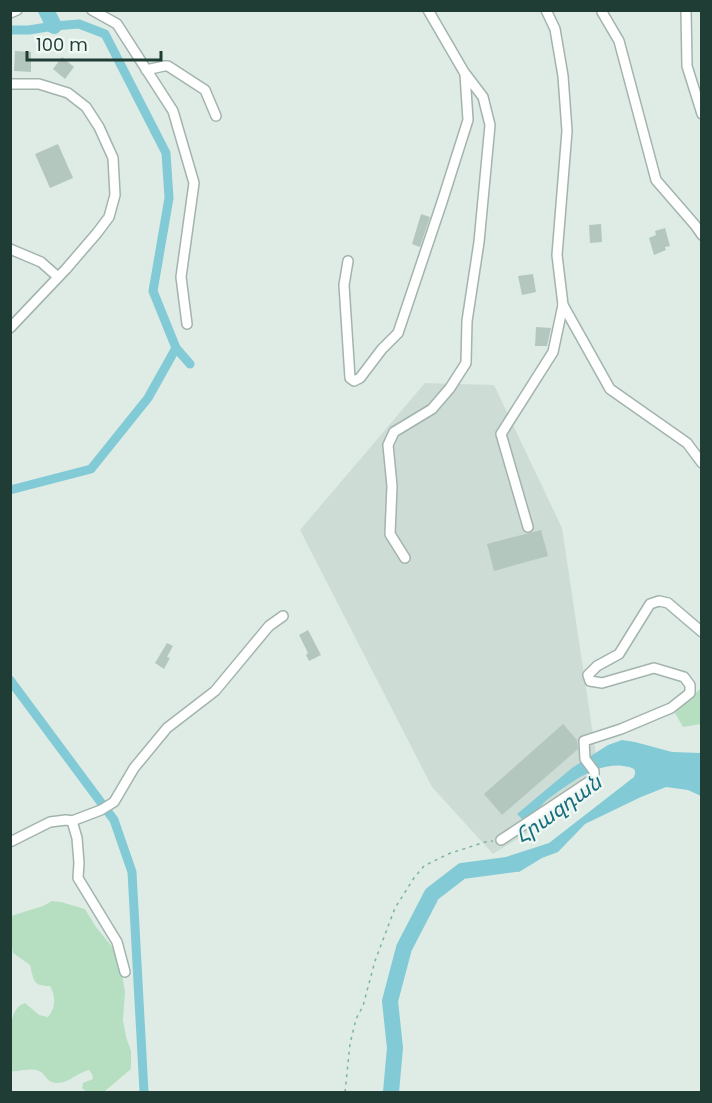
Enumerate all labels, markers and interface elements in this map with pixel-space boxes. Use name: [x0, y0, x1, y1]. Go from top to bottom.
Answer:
scale bar: [27, 24, 160, 62]
text: 100 m: [36, 32, 88, 57]
water label: Հրազդան: [509, 767, 608, 850]

